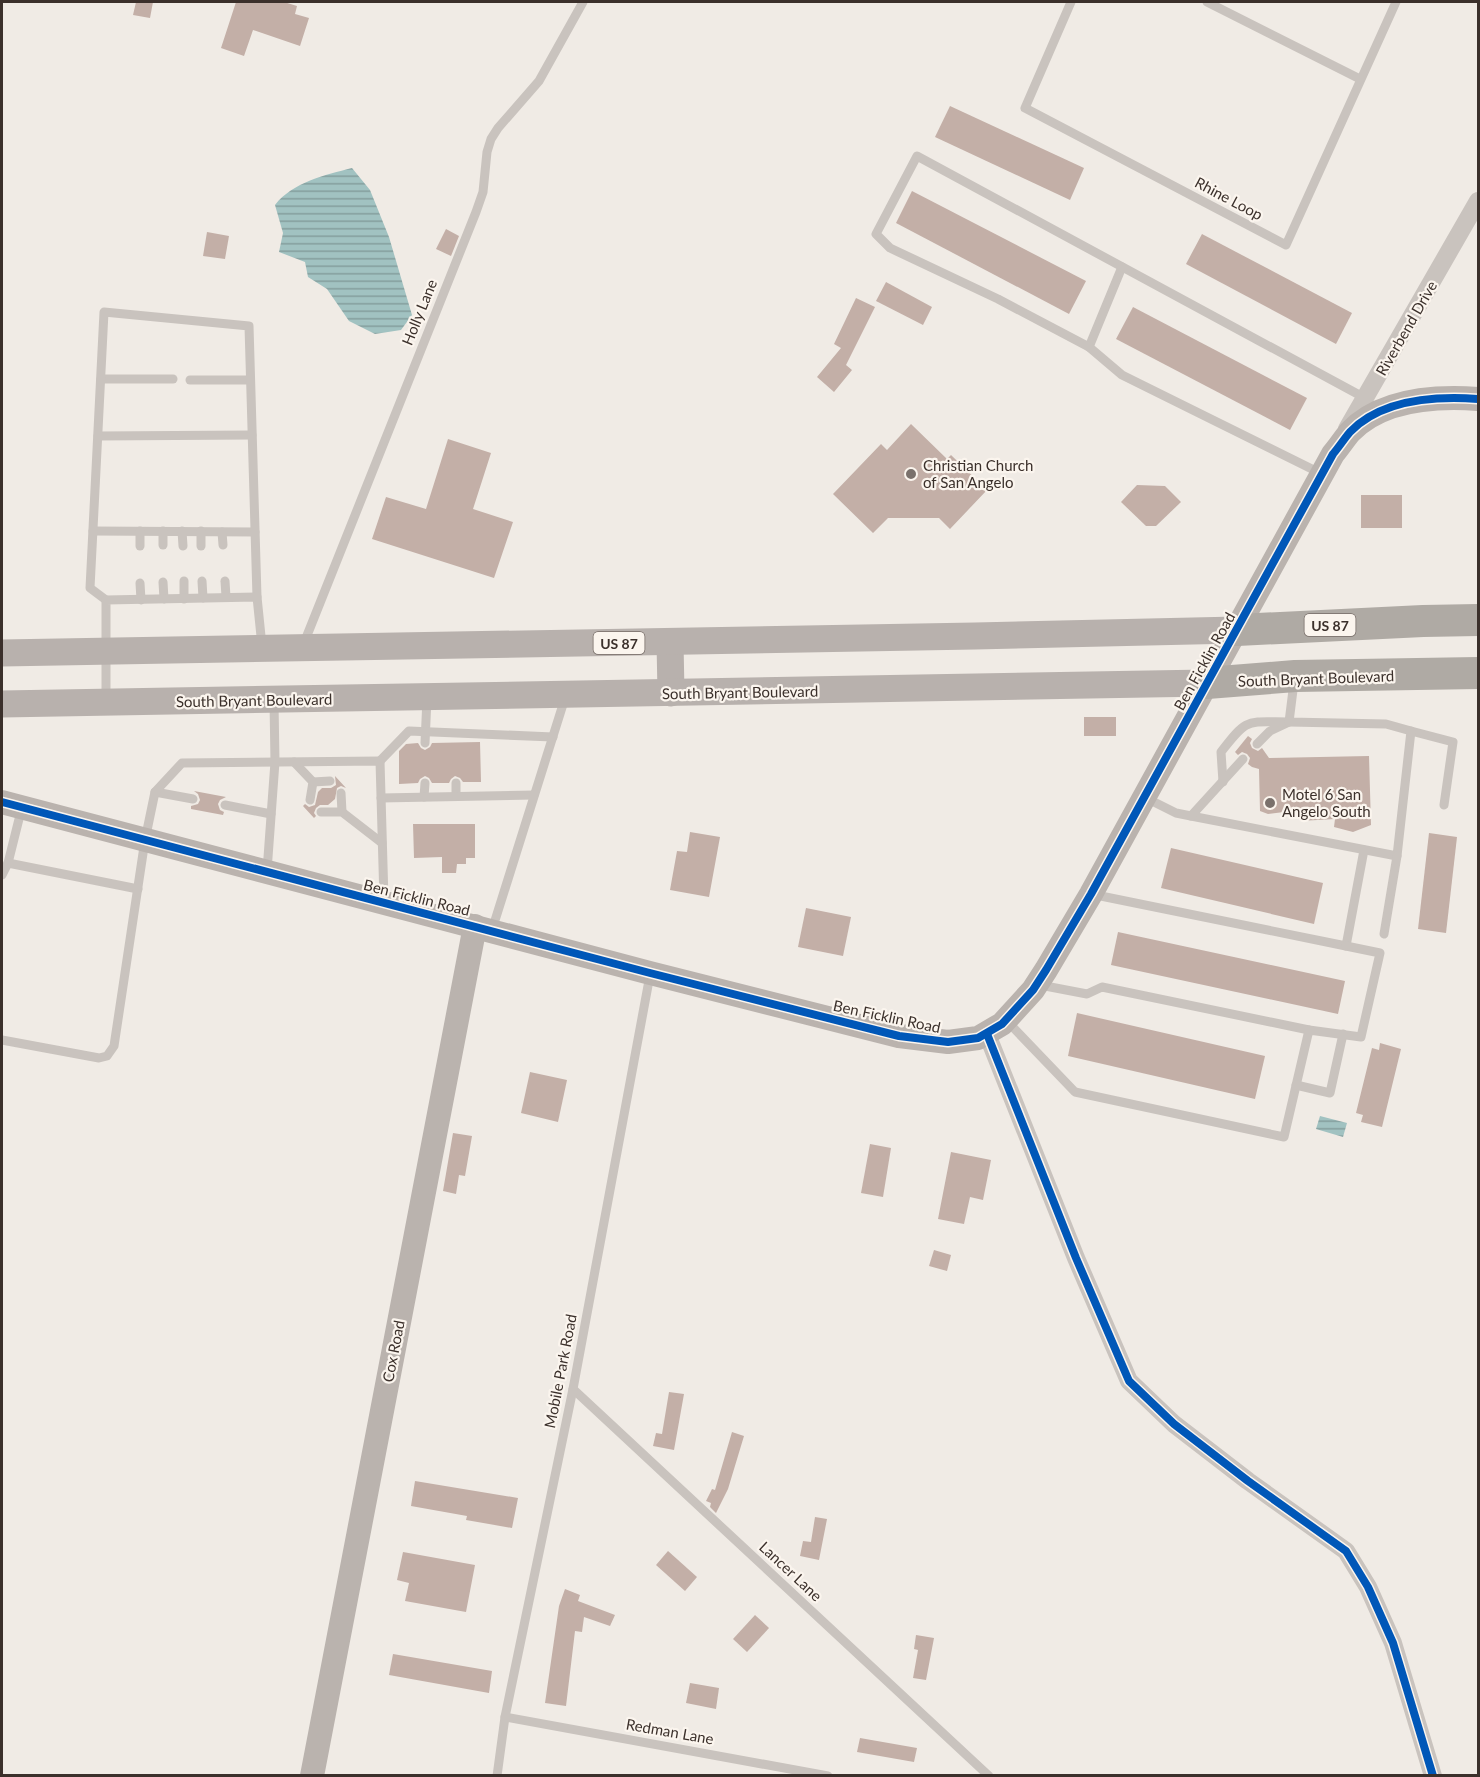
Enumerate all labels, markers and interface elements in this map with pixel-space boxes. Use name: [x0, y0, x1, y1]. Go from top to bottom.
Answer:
street label: Rhine Loop: [1192, 173, 1266, 223]
street label: Holly Lane: [398, 276, 440, 348]
street label: Riverbend Drive: [1372, 277, 1440, 379]
place label: Christian Church of San Angelo: [923, 456, 1033, 491]
marker: Christian Church of San Angelo: [904, 467, 918, 481]
street label: Ben Ficklin Road: [1170, 609, 1238, 713]
road number: US 87: [1304, 614, 1356, 636]
road number: US 87: [594, 632, 644, 654]
street label: South Bryant Boulevard: [1238, 666, 1394, 690]
street label: South Bryant Boulevard: [662, 682, 818, 702]
street label: South Bryant Boulevard: [176, 690, 332, 710]
place label: Motel 6 San Angelo South: [1282, 785, 1371, 820]
marker: Motel 6 San Angelo South: [1263, 796, 1277, 810]
street label: Ben Ficklin Road: [362, 875, 472, 919]
street label: Ben Ficklin Road: [832, 996, 942, 1036]
street label: Mobile Park Road: [540, 1312, 580, 1430]
street label: Cox Road: [378, 1319, 408, 1383]
street label: Lancer Lane: [756, 1538, 826, 1605]
street label: Redman Lane: [625, 1714, 715, 1748]

